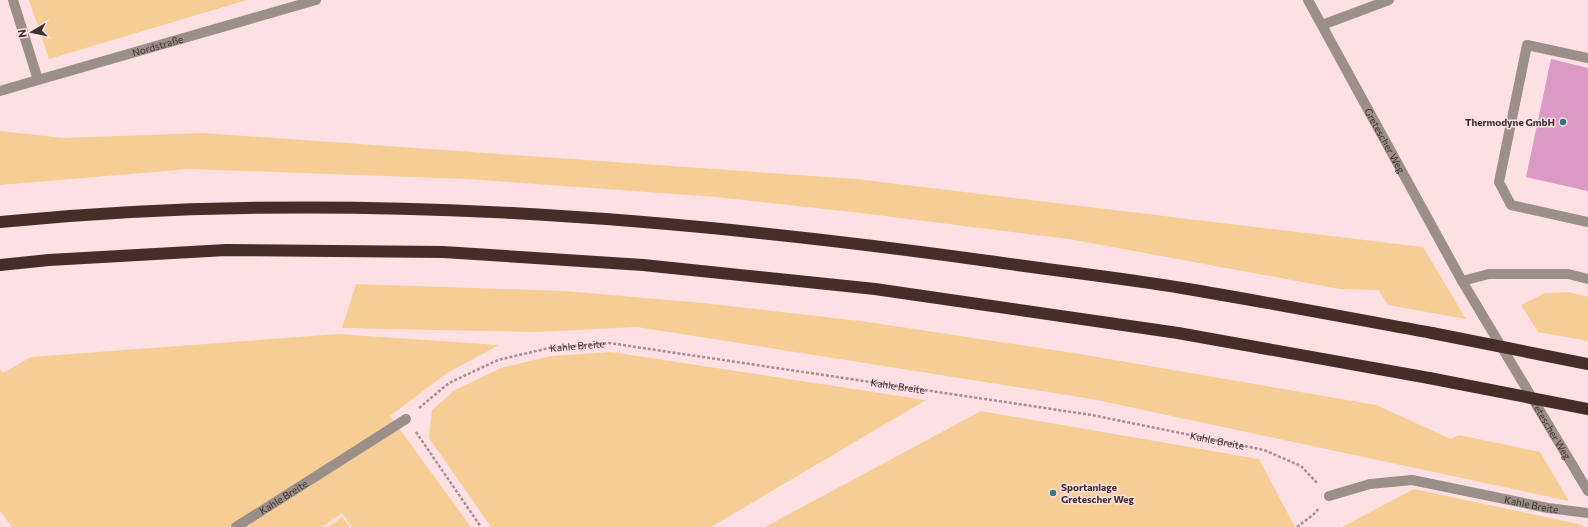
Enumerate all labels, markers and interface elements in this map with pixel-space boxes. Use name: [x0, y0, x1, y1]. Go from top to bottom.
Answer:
north arrow: [12, 12, 52, 52]
text: N: [15, 29, 29, 39]
street label: Nordstraße: [131, 33, 184, 59]
street label: Gretescher Weg: [1362, 106, 1408, 175]
place label: Thermodyne GmbH: [1465, 116, 1555, 128]
marker: Thermodyne GmbH: [1558, 117, 1568, 127]
street label: Kahle Breite: [549, 337, 605, 354]
street label: Kahle Breite: [870, 376, 926, 396]
street label: Gretescher Weg: [1526, 393, 1574, 462]
street label: Kahle Breite: [1189, 429, 1245, 452]
street label: Kahle Breite: [257, 477, 310, 517]
place label: Sportanlage Gretescher Weg: [1061, 481, 1135, 505]
marker: Sportanlage Gretescher Weg: [1048, 488, 1058, 498]
street label: Kahle Breite: [1503, 493, 1559, 515]

